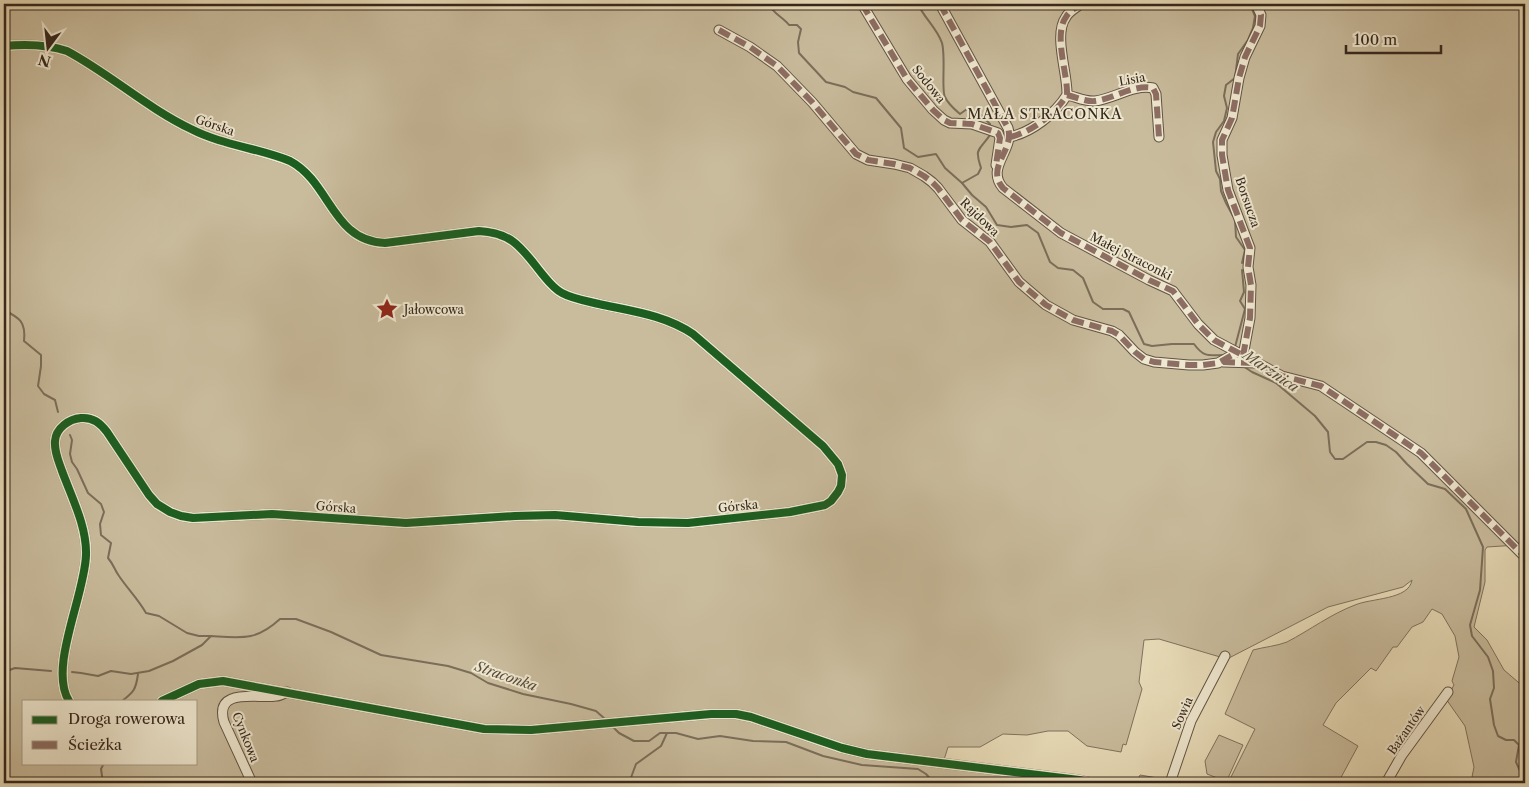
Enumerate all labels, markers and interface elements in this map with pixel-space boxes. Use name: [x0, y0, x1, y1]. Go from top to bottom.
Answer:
north arrow: [22, 22, 72, 72]
scale bar: [1346, 22, 1442, 54]
text: 100 m: [1354, 30, 1397, 49]
text: N: [36, 50, 53, 71]
street label: Sodowa: [909, 62, 949, 107]
street label: Lisia: [1118, 69, 1147, 89]
district label: MAŁA STRACONKA: [967, 105, 1123, 123]
street label: Górska: [193, 111, 237, 139]
street label: Borsucza: [1232, 175, 1264, 230]
street label: Rajdowa: [957, 195, 1003, 240]
street label: Małej Straconki: [1088, 229, 1175, 283]
place icon: Jałowcowa: [374, 296, 400, 322]
place label: Jałowcowa: [402, 302, 465, 317]
water label: Marźnica: [1238, 345, 1303, 396]
street label: Górska: [717, 496, 759, 516]
street label: Górska: [315, 498, 357, 516]
water label: Straconka: [472, 657, 540, 695]
street label: Sowia: [1168, 694, 1196, 732]
legend: [22, 700, 198, 764]
street label: Bażantów: [1384, 702, 1429, 757]
text: Droga rowerowa: [68, 709, 185, 728]
street label: Cynkowa: [229, 710, 263, 765]
text: Ścieżka: [68, 735, 122, 754]

